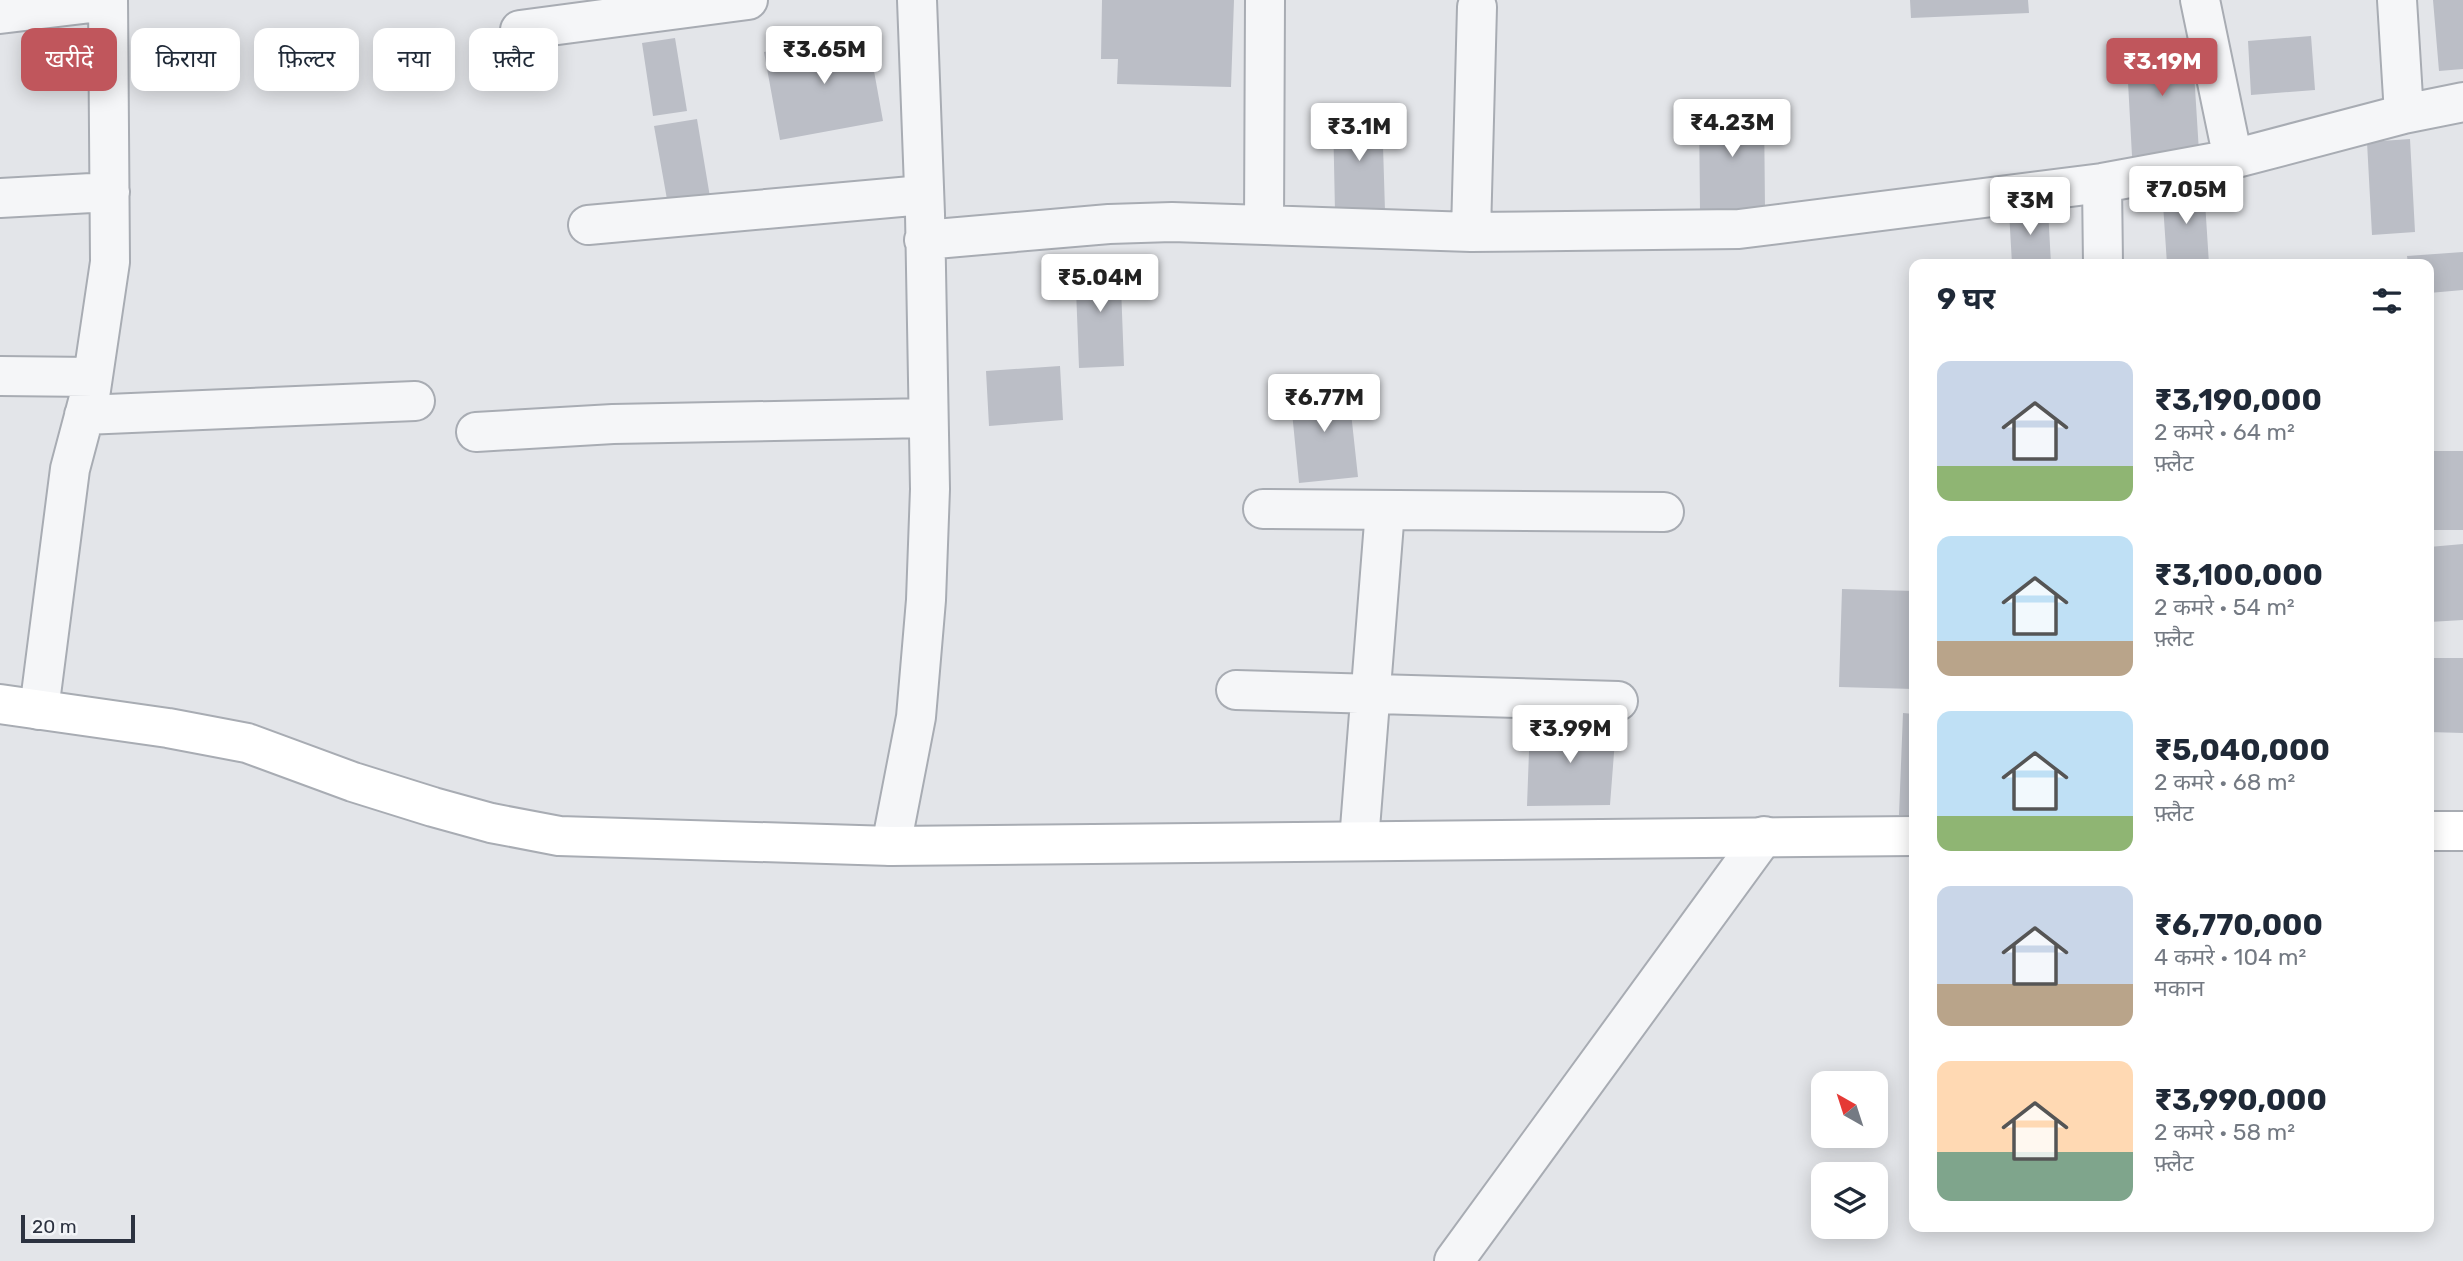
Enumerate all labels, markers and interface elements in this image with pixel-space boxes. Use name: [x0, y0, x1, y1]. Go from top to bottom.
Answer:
pin: ₹3.65M: [767, 27, 881, 86]
chip: खरीदें: [21, 28, 117, 91]
chip: किराया: [131, 28, 240, 91]
chip: फ़िल्टर: [254, 28, 359, 91]
chip: नया: [373, 28, 455, 91]
chip: फ़्लैट: [469, 28, 558, 91]
text: ₹3.65M: [782, 35, 866, 63]
pin: ₹3.19M: [2105, 38, 2219, 98]
text: ₹3.19M: [2122, 47, 2202, 75]
pin: ₹4.23M: [1675, 100, 1789, 159]
pin: ₹3.1M: [1310, 104, 1408, 163]
text: ₹4.23M: [1689, 108, 1775, 136]
text: ₹3.1M: [1327, 112, 1391, 140]
pin: ₹7.05M: [2129, 166, 2243, 226]
text: ₹7.05M: [2145, 175, 2227, 203]
pin: ₹3M: [1996, 177, 2064, 237]
text: ₹3M: [2006, 186, 2054, 214]
pin: ₹5.04M: [1043, 254, 1157, 314]
text: ₹5.04M: [1057, 263, 1143, 291]
text: 9 घर: [1937, 281, 1995, 317]
icon: filters: [2368, 282, 2406, 320]
pin: ₹6.77M: [1267, 374, 1381, 434]
text: ₹3,190,000: [2154, 382, 2322, 418]
text: ₹6.77M: [1284, 383, 1364, 411]
icon: home: [1993, 389, 2077, 473]
text: 2 कमरे · 64 m²: [2154, 418, 2295, 446]
text: फ़्लैट: [2154, 449, 2194, 477]
text: ₹3,100,000: [2154, 557, 2323, 593]
icon: home: [1993, 564, 2077, 648]
text: 2 कमरे · 54 m²: [2154, 593, 2295, 621]
text: फ़्लैट: [2154, 624, 2194, 652]
pin: ₹3.99M: [1513, 706, 1627, 765]
text: ₹3.99M: [1528, 714, 1612, 742]
text: ₹5,040,000: [2154, 732, 2330, 768]
icon: home: [1993, 739, 2077, 823]
text: 2 कमरे · 68 m²: [2154, 768, 2295, 796]
text: फ़्लैट: [2154, 799, 2194, 827]
text: ₹6,770,000: [2154, 907, 2323, 943]
icon: home: [1993, 914, 2077, 998]
text: 4 कमरे · 104 m²: [2154, 943, 2306, 971]
text: मकान: [2154, 974, 2204, 1002]
north arrow: [1811, 1071, 1888, 1148]
map controls: [1811, 1071, 1888, 1239]
text: ₹3,990,000: [2154, 1082, 2327, 1118]
icon: home: [1993, 1089, 2077, 1173]
text: 2 कमरे · 58 m²: [2154, 1118, 2295, 1146]
text: फ़्लैट: [2154, 1149, 2194, 1177]
button: layers: [1811, 1162, 1888, 1239]
scale bar: [21, 1212, 135, 1244]
text: 20 m: [32, 1215, 77, 1238]

